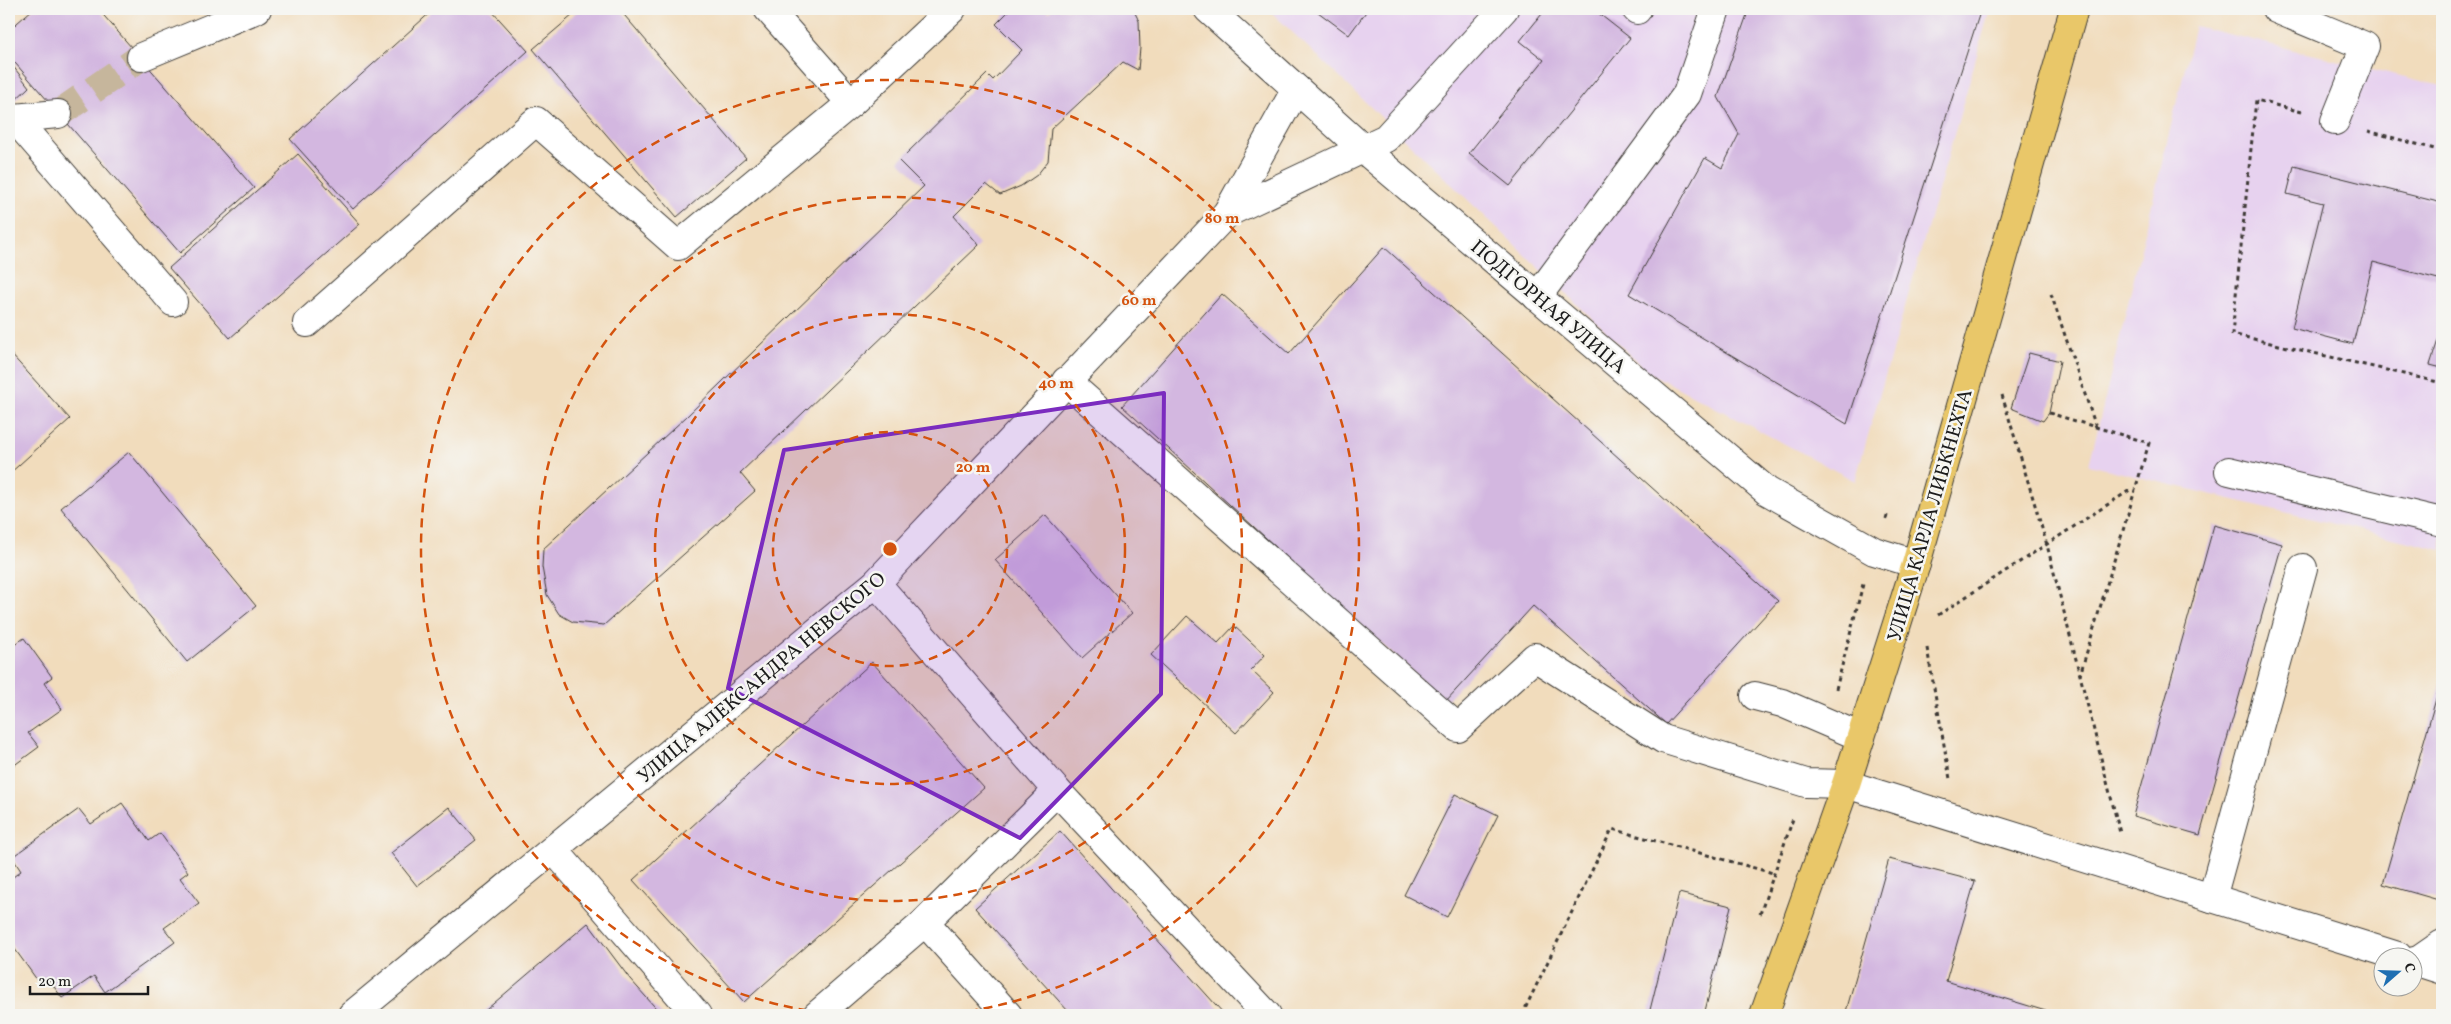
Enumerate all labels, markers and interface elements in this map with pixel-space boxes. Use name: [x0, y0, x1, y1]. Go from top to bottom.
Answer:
text: 80 m: [1205, 209, 1240, 230]
street label: ПОДГОРНАЯ УЛИЦА: [1464, 234, 1632, 381]
text: 60 m: [1122, 291, 1157, 312]
text: 40 m: [1038, 374, 1074, 395]
street label: УЛИЦА КАРЛА ЛИБКНЕХТА: [1881, 386, 1980, 645]
text: 20 m: [956, 458, 991, 479]
centre of rings: [881, 540, 899, 558]
street label: УЛИЦА АЛЕКСАНДРА НЕВСКОГО: [632, 566, 893, 791]
north arrow: [2374, 946, 2424, 996]
text: С: [2398, 961, 2419, 976]
scale bar: [30, 964, 148, 996]
text: 20 m: [38, 972, 71, 993]

